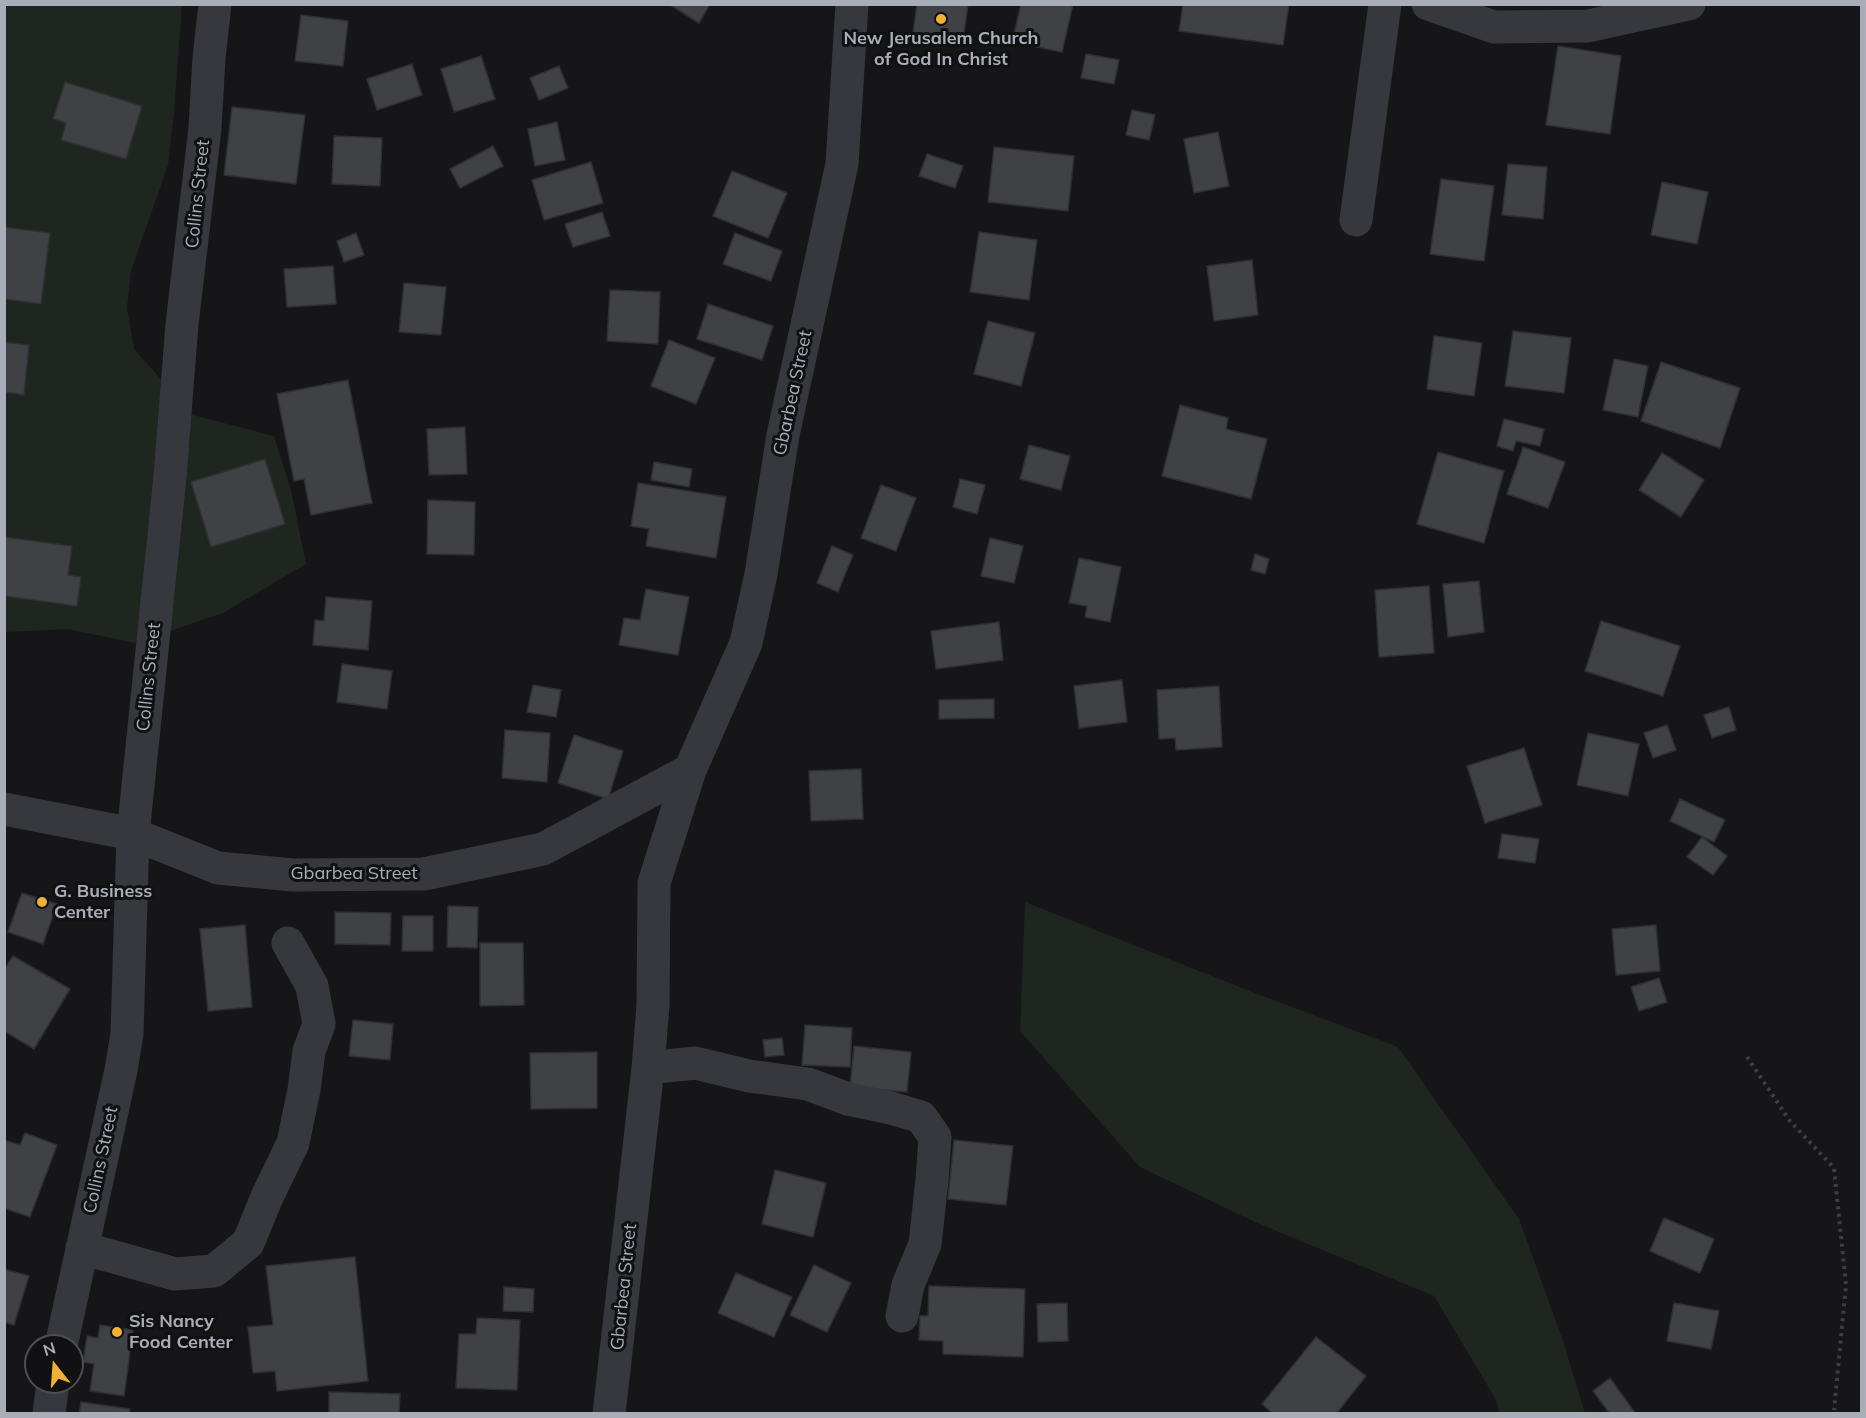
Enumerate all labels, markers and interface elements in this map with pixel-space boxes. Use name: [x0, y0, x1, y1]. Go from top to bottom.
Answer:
marker: New Jerusalem Church of God In Christ: [934, 12, 948, 26]
place label: New Jerusalem Church of God In Christ: [844, 28, 1038, 70]
street label: Collins Street: [182, 139, 214, 249]
street label: Gbarbea Street: [769, 329, 817, 457]
street label: Collins Street: [133, 622, 165, 732]
street label: Gbarbea Street: [290, 863, 418, 885]
place label: G. Business Center: [54, 881, 152, 924]
marker: G. Business Center: [35, 895, 49, 909]
street label: Collins Street: [79, 1105, 123, 1215]
street label: Gbarbea Street: [607, 1223, 641, 1351]
place label: Sis Nancy Food Center: [129, 1311, 232, 1354]
marker: Sis Nancy Food Center: [110, 1325, 124, 1339]
north arrow: [24, 1334, 84, 1394]
text: N: [41, 1337, 58, 1360]

